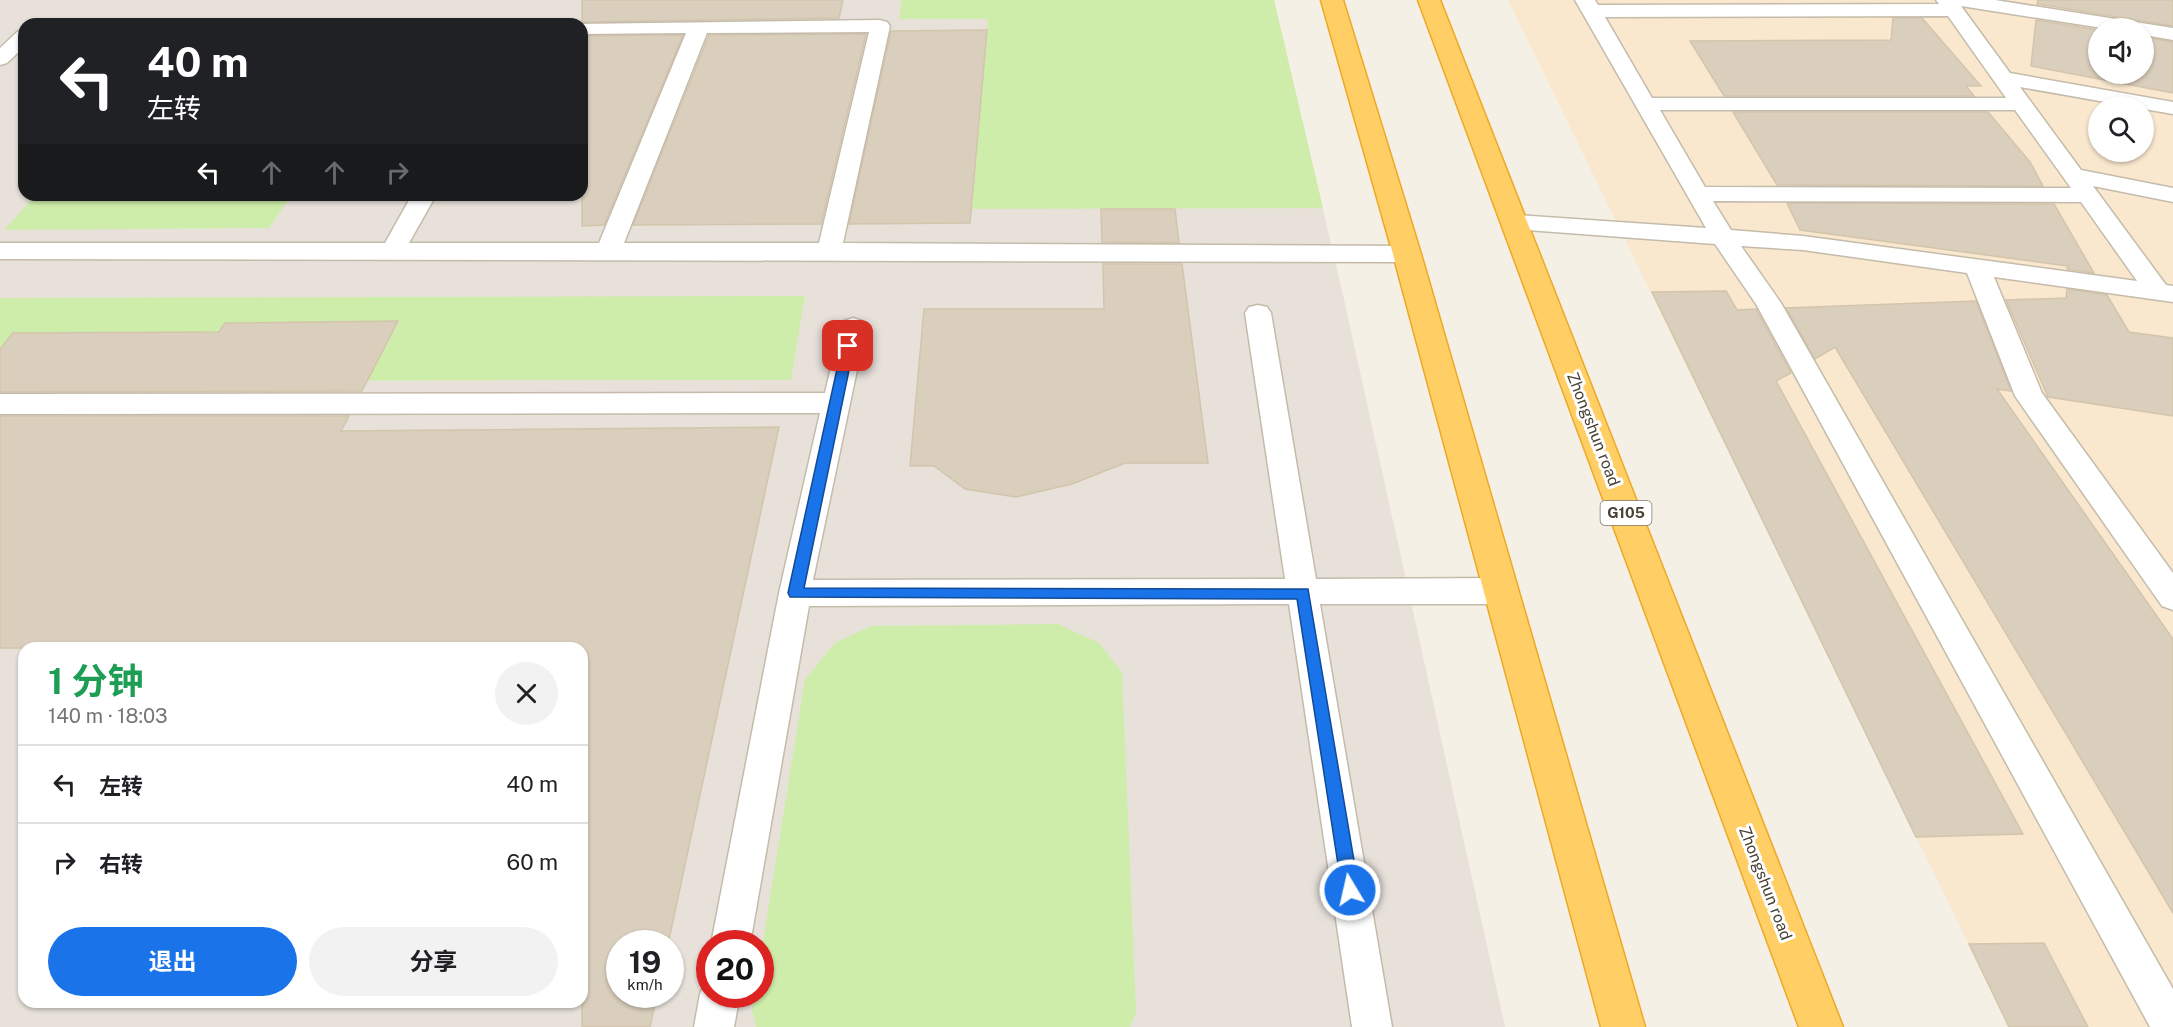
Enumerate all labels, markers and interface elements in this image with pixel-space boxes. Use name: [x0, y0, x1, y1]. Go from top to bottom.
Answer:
map controls: [2088, 18, 2154, 162]
button: sound: [2088, 18, 2154, 84]
text: 40 m: [147, 37, 249, 86]
icon: left: [48, 42, 126, 120]
text: 左转: [147, 92, 201, 124]
button: search: [2088, 96, 2154, 162]
icon: left: [192, 156, 225, 189]
icon: ahead: [255, 156, 288, 189]
icon: ahead: [318, 156, 351, 189]
icon: right: [381, 156, 414, 189]
pin: [822, 320, 873, 371]
icon: arrive: [831, 329, 864, 362]
street label: Zhongshun road: [1563, 370, 1624, 489]
road number: G105: [1600, 501, 1652, 525]
text: 1 分钟: [48, 660, 144, 702]
button: close: [495, 662, 558, 725]
text: 140 m · 18:03: [48, 704, 168, 728]
icon: left: [48, 768, 81, 801]
text: 40 m: [506, 771, 558, 797]
text: 左转: [99, 773, 143, 799]
street label: Zhongshun road: [1735, 824, 1796, 943]
icon: right: [48, 846, 81, 879]
text: 60 m: [507, 849, 558, 875]
text: 右转: [99, 851, 143, 877]
position arrow: [1318, 858, 1382, 922]
button: 退出: [48, 927, 297, 996]
button: 分享: [309, 927, 558, 996]
speed limit sign: 20: [696, 930, 774, 1008]
text: 19: [629, 944, 661, 980]
text: km/h: [627, 976, 663, 993]

